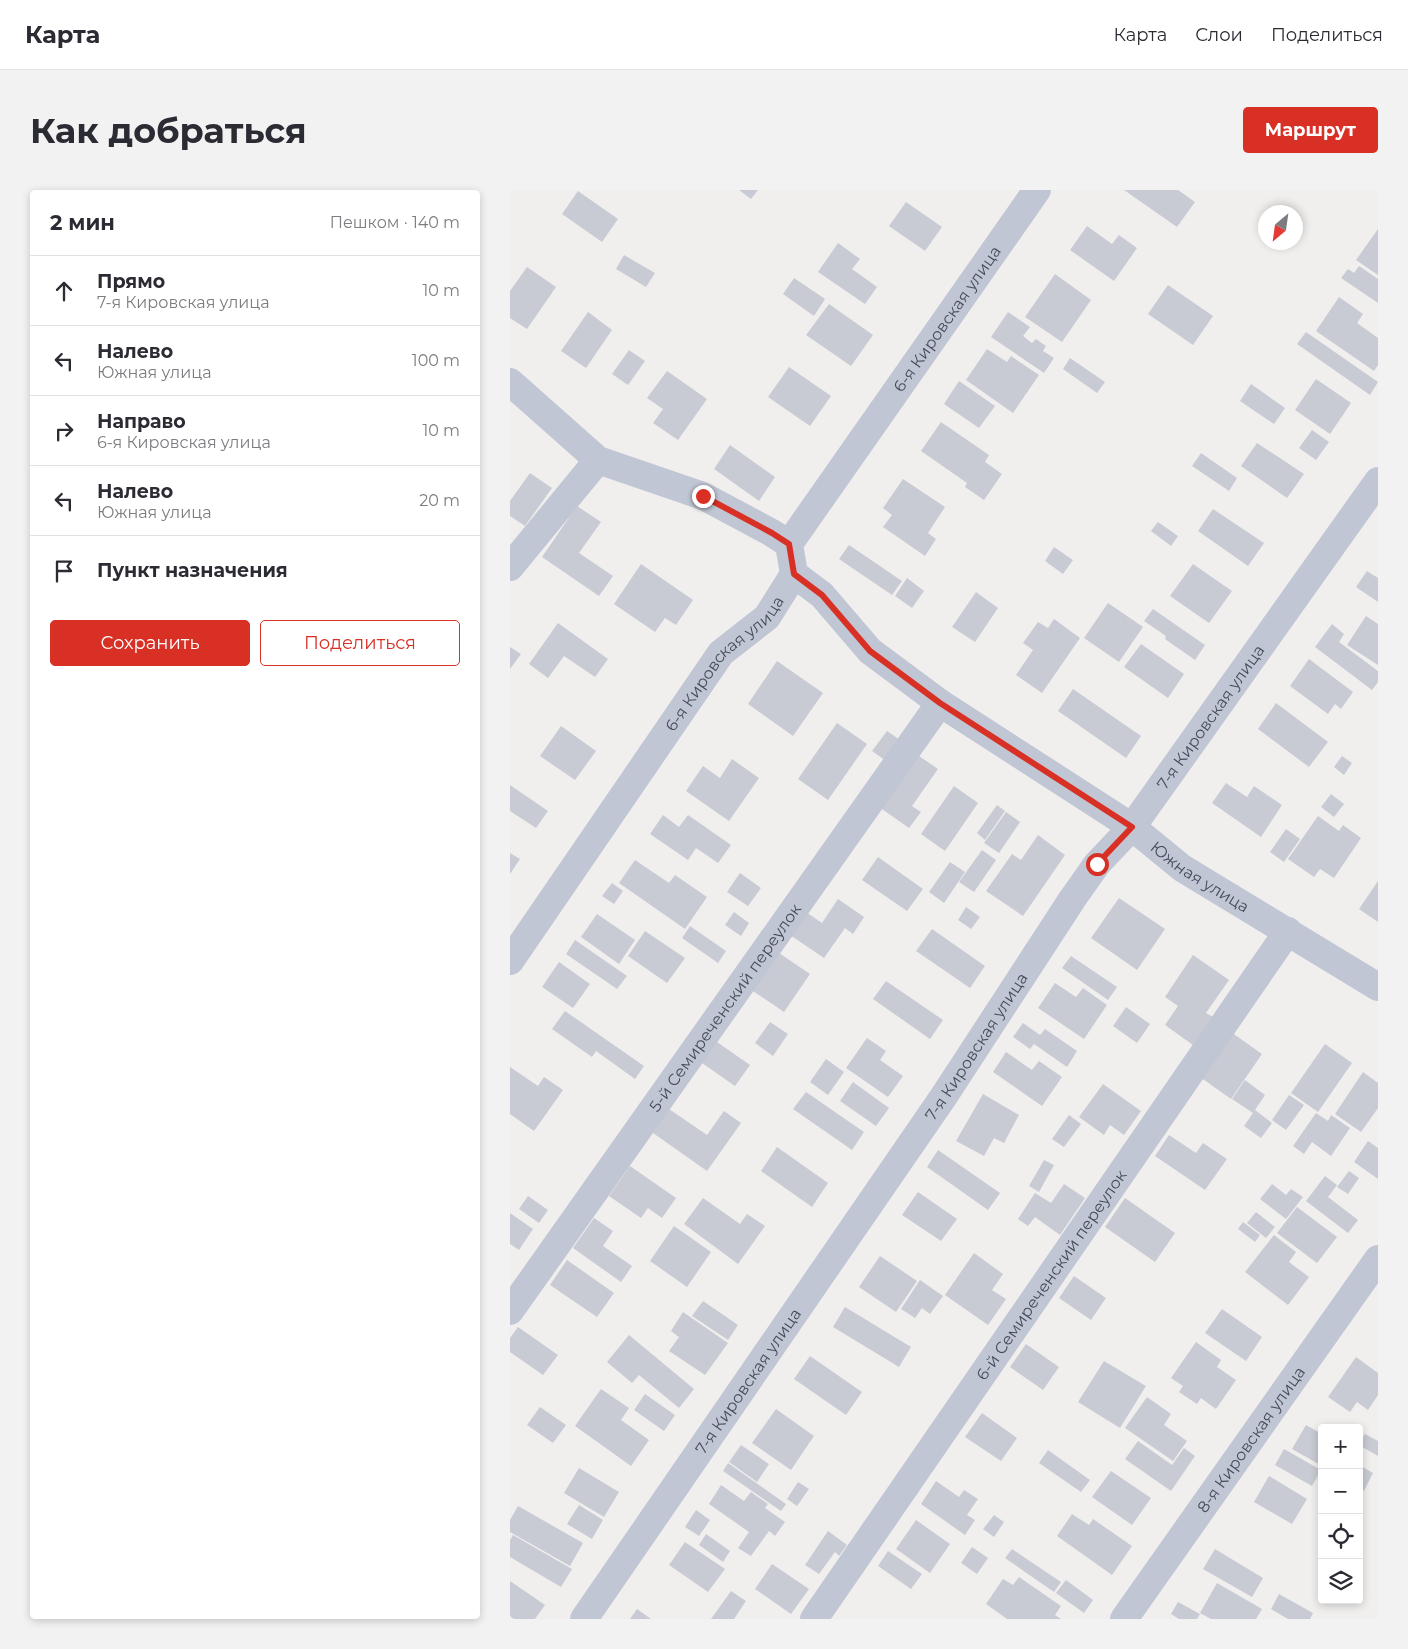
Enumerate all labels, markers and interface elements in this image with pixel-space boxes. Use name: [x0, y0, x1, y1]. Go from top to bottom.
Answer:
text: Карта: [25, 20, 100, 49]
text: Карта: [1113, 24, 1167, 46]
text: Слои: [1195, 24, 1243, 46]
text: Поделиться: [1271, 24, 1383, 46]
button: Маршрут: [1243, 107, 1378, 153]
text: Как добраться: [30, 109, 307, 152]
north arrow: [1258, 205, 1303, 250]
text: 2 мин: [50, 210, 115, 235]
text: Пешком · 140 m: [330, 213, 460, 232]
street label: 6-я Кировская улица: [890, 242, 1005, 396]
text: Прямо: [97, 270, 165, 293]
icon: ahead: [50, 277, 78, 305]
text: 10 m: [422, 281, 460, 300]
text: 7-я Кировская улица: [97, 293, 270, 312]
text: Налево: [97, 340, 173, 363]
icon: left: [50, 347, 78, 375]
text: 100 m: [412, 351, 460, 370]
text: Южная улица: [97, 363, 211, 382]
text: Направо: [97, 410, 186, 433]
icon: right: [50, 417, 78, 445]
text: 10 m: [422, 421, 460, 440]
text: 6-я Кировская улица: [97, 433, 271, 452]
text: Налево: [97, 480, 173, 503]
route end: [692, 485, 715, 508]
icon: left: [50, 487, 78, 515]
text: 20 m: [419, 491, 460, 510]
text: Южная улица: [97, 503, 211, 522]
icon: arrive: [50, 557, 78, 585]
text: Пункт назначения: [97, 559, 288, 582]
street label: 6-я Кировская улица: [661, 593, 788, 735]
button: Сохранить: [50, 620, 250, 666]
button: Поделиться: [260, 620, 460, 666]
street label: 7-я Кировская улица: [1153, 641, 1269, 793]
street label: Южная улица: [1147, 837, 1253, 917]
route start: [1086, 853, 1109, 876]
street label: 5-й Семиреченский переулок: [645, 899, 806, 1115]
street label: 7-я Кировская улица: [921, 969, 1032, 1124]
street label: 6-й Семиреченский переулок: [973, 1166, 1131, 1384]
street label: 7-я Кировская улица: [691, 1305, 805, 1458]
street label: 8-я Кировская улица: [1193, 1363, 1309, 1516]
map controls: [1318, 1424, 1363, 1604]
button: +: [1318, 1424, 1363, 1469]
button: −: [1318, 1469, 1363, 1514]
button: locate: [1318, 1514, 1363, 1559]
button: layers: [1318, 1559, 1363, 1604]

